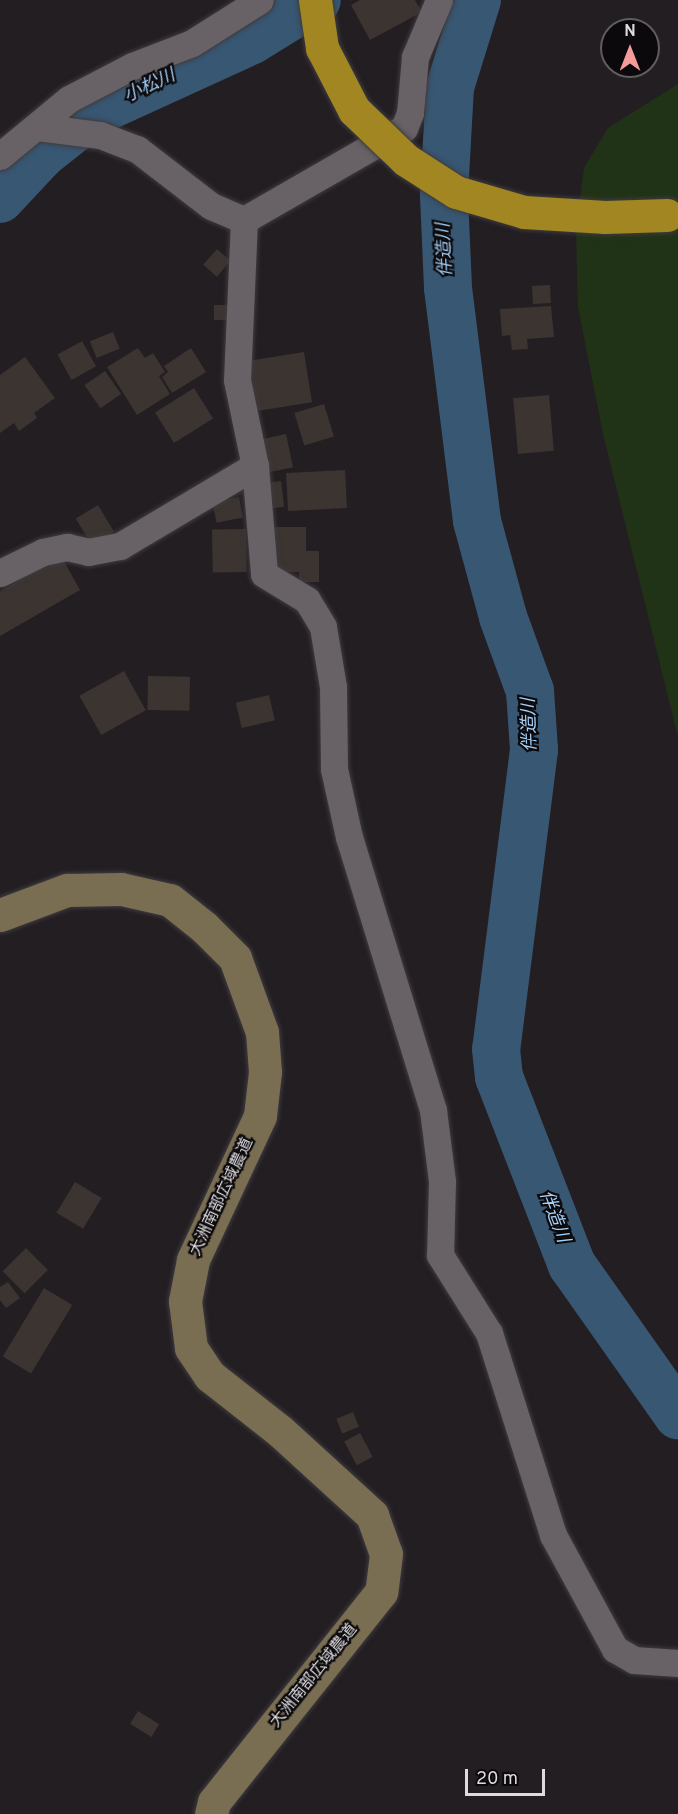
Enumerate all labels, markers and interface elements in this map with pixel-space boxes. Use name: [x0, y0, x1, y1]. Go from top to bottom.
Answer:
north arrow: [600, 18, 660, 78]
text: N: [624, 22, 636, 42]
water label: 小松川: [121, 66, 179, 108]
water label: 伴造川: [434, 222, 458, 278]
water label: 伴造川: [519, 698, 543, 752]
street label: 大洲南部広域農道: [186, 1135, 258, 1259]
water label: 伴造川: [533, 1188, 573, 1246]
street label: 大洲南部広域農道: [266, 1620, 362, 1732]
scale bar: [468, 1757, 548, 1795]
text: 20 m: [476, 1768, 518, 1791]

